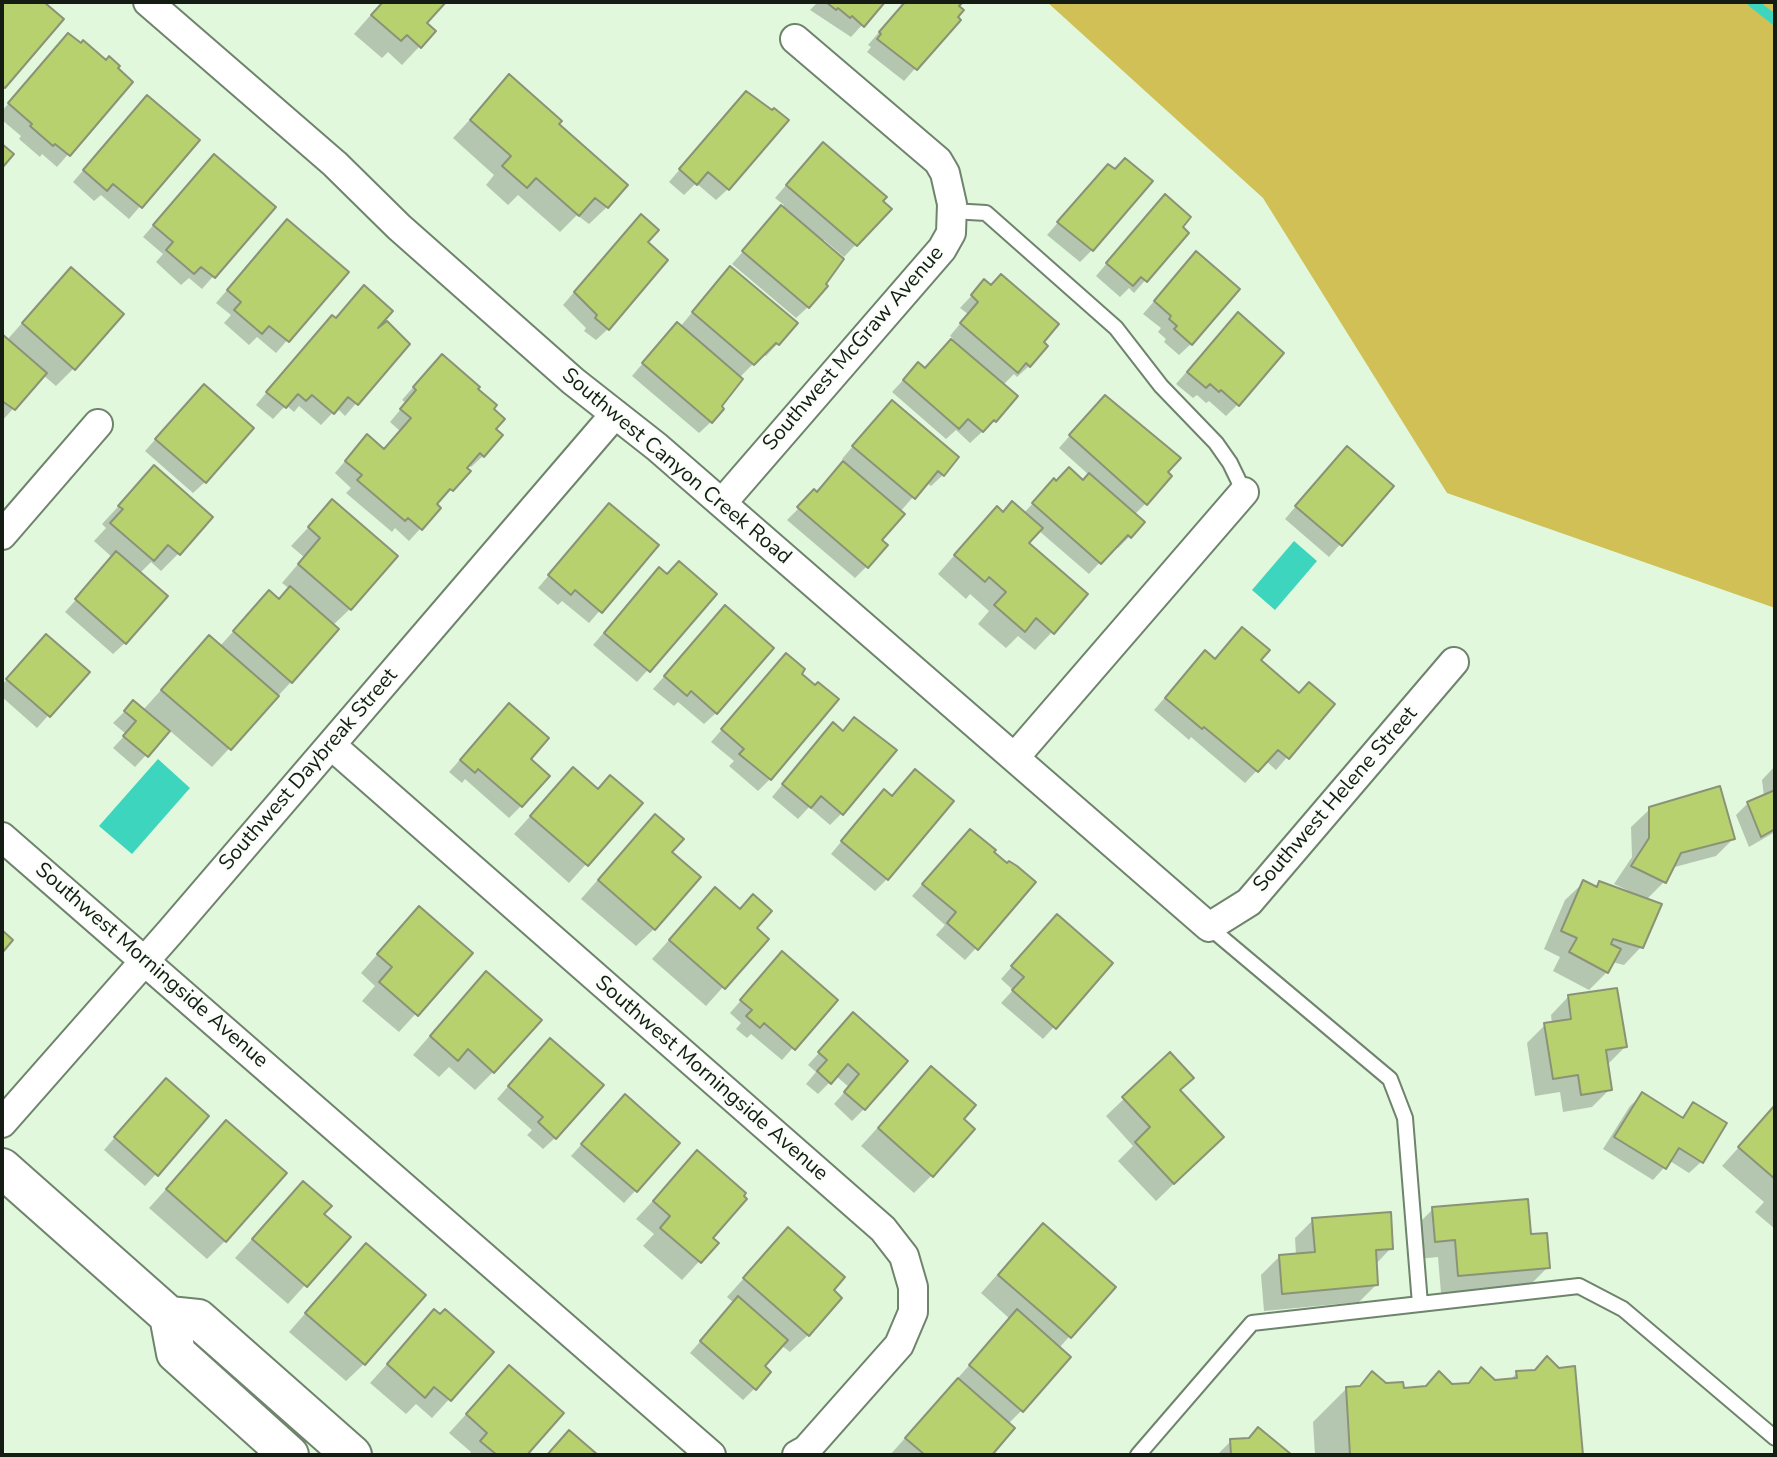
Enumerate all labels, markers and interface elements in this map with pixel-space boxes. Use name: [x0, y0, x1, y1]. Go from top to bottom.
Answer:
street label: Southwest McGraw Avenue: [758, 242, 950, 456]
street label: Southwest Canyon Creek Road: [556, 364, 796, 570]
street label: Southwest Daybreak Street: [214, 664, 404, 876]
street label: Southwest Helene Street: [1249, 702, 1423, 898]
street label: Southwest Morningside Avenue: [29, 858, 273, 1074]
street label: Southwest Morningside Avenue: [589, 971, 833, 1187]

